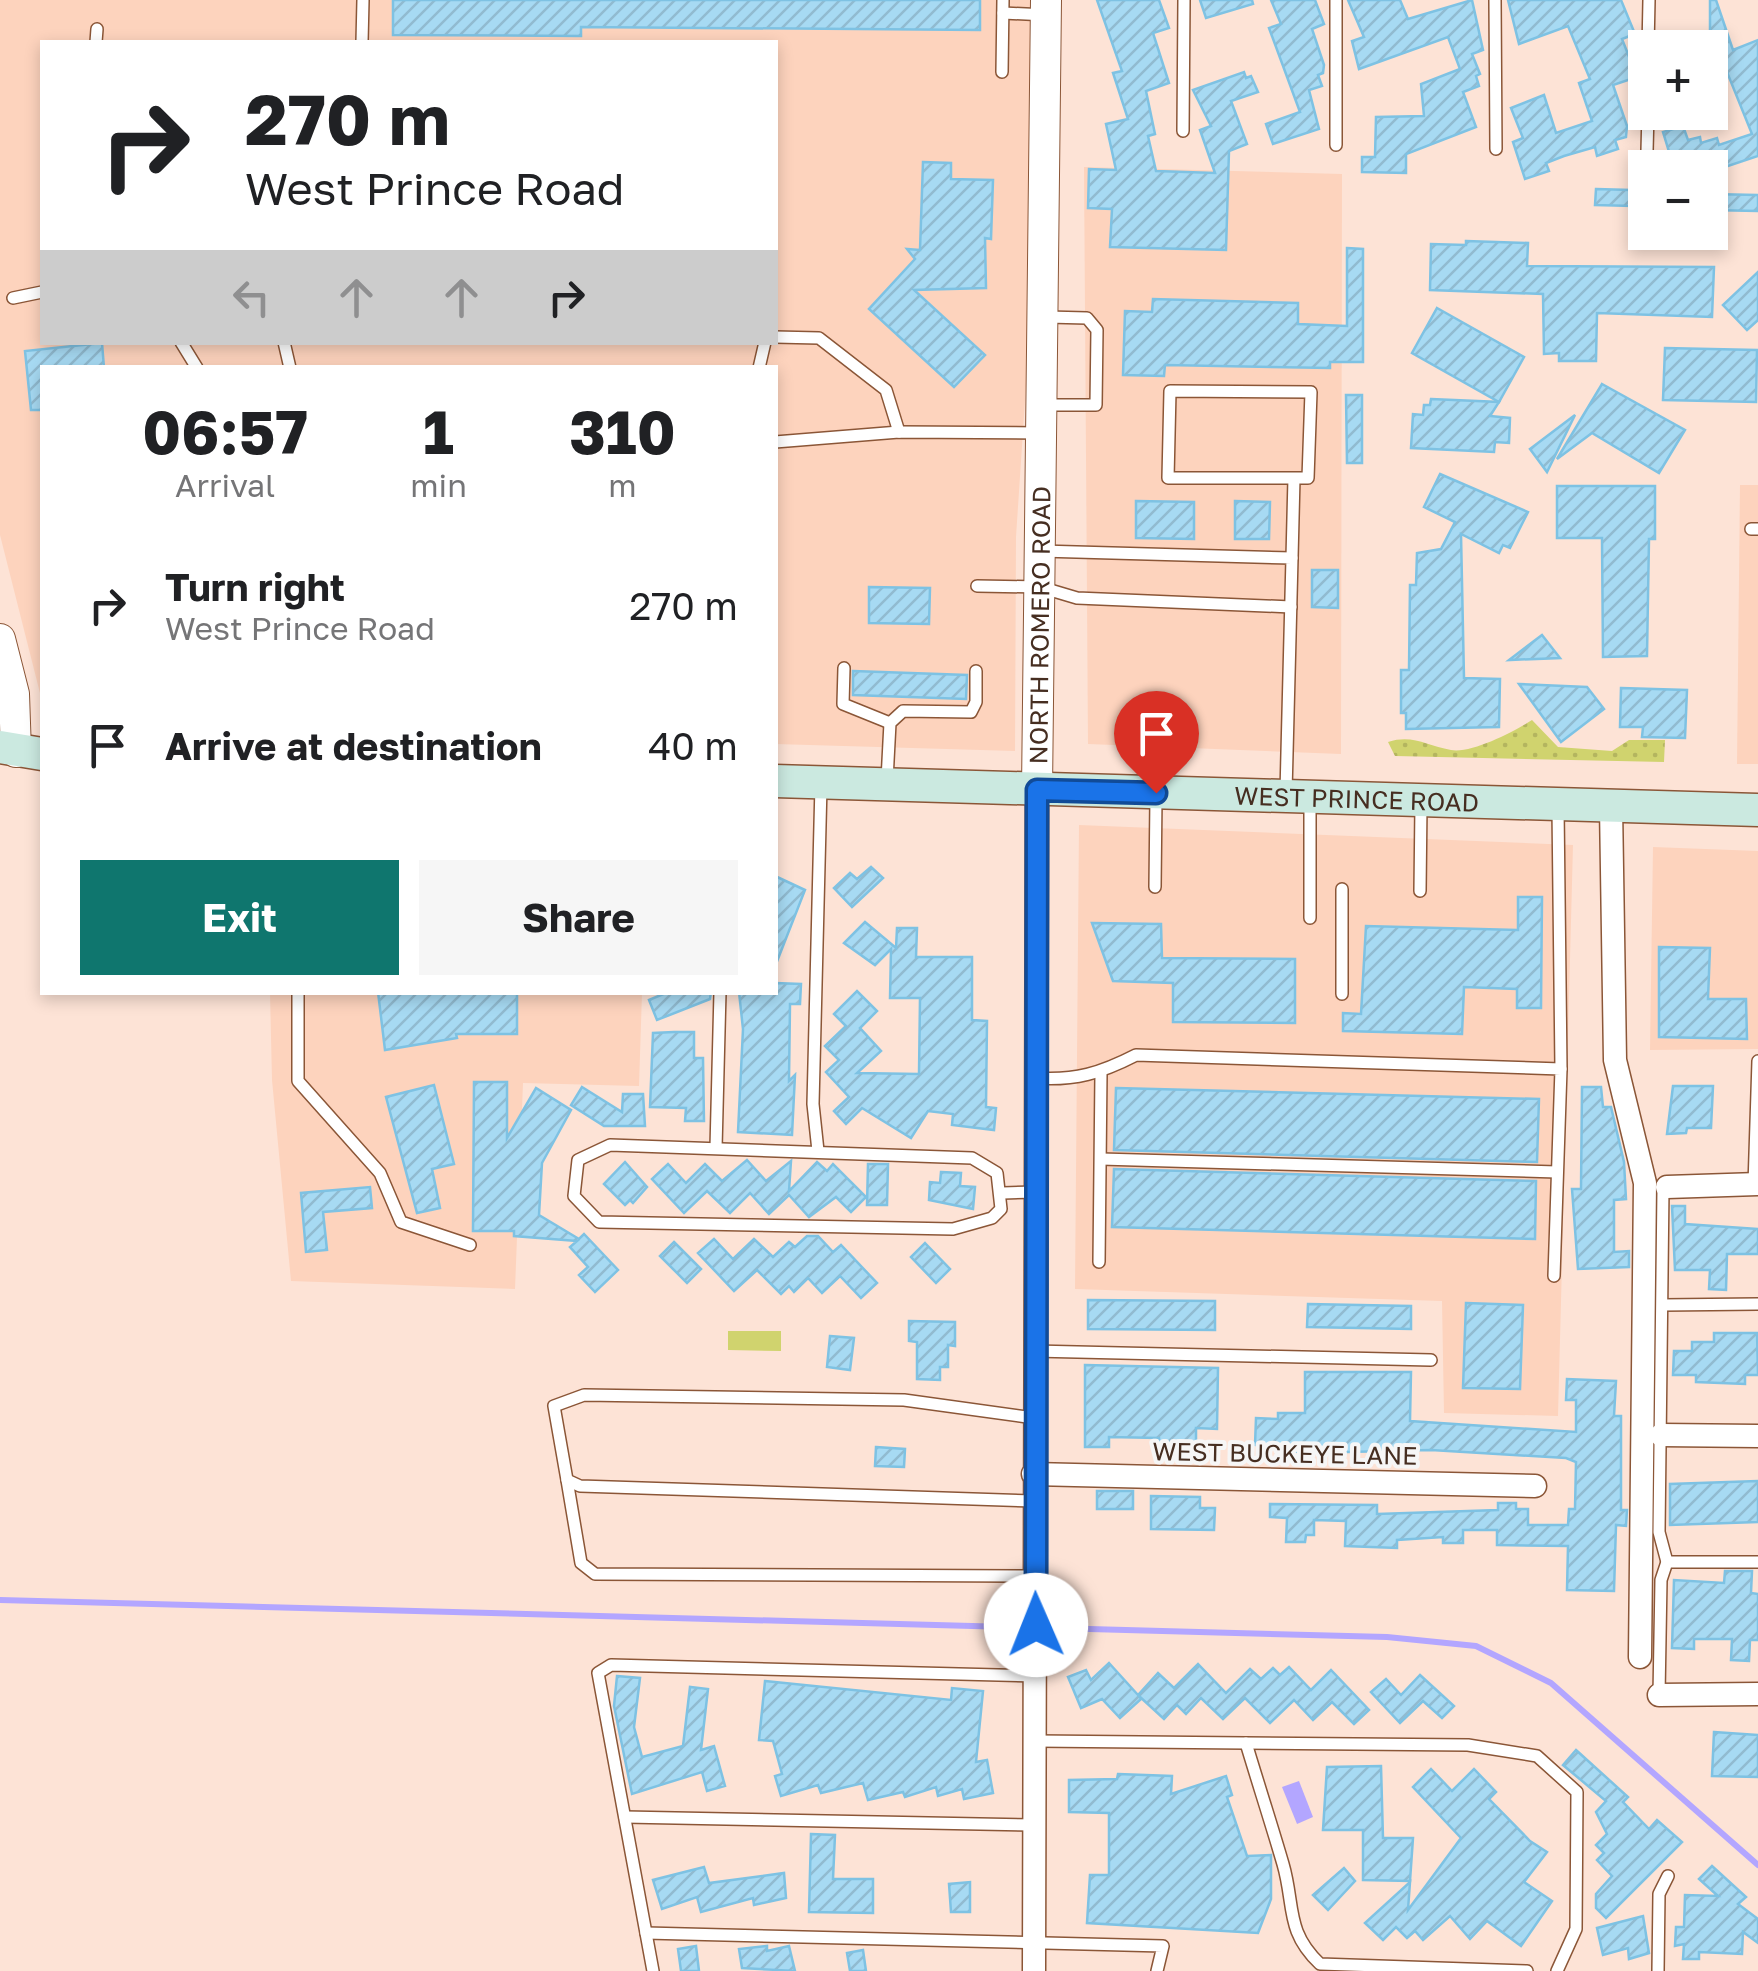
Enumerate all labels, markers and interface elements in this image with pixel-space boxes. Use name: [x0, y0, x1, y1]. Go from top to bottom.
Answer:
map controls: [1628, 30, 1728, 250]
button: +: [1628, 30, 1728, 130]
text: 270 m: [245, 76, 450, 160]
icon: right: [80, 80, 210, 210]
button: −: [1628, 150, 1728, 250]
text: West Prince Road: [245, 161, 625, 215]
icon: left: [224, 270, 279, 325]
icon: ahead: [329, 270, 384, 325]
icon: ahead: [434, 270, 489, 325]
icon: right: [539, 270, 594, 325]
text: 06:57: [142, 395, 308, 467]
text: 1: [423, 395, 454, 467]
text: 310: [569, 395, 676, 467]
text: Arrival: [175, 466, 275, 504]
text: min: [410, 466, 467, 504]
text: m: [608, 466, 637, 504]
street label: NORTH ROMERO ROAD: [1022, 486, 1056, 764]
text: Turn right: [165, 564, 345, 609]
icon: right: [80, 578, 135, 633]
text: 270 m: [629, 583, 738, 628]
text: West Prince Road: [165, 609, 435, 647]
pin: [1114, 691, 1199, 794]
icon: arrive: [1129, 706, 1184, 761]
icon: arrive: [80, 718, 135, 773]
text: Arrive at destination: [165, 723, 542, 768]
text: 40 m: [648, 723, 738, 768]
street label: WEST PRINCE ROAD: [1234, 779, 1480, 817]
button: Exit: [80, 860, 399, 975]
button: Share: [419, 860, 738, 975]
street label: WEST BUCKEYE LANE: [1152, 1435, 1418, 1471]
position arrow: [984, 1573, 1088, 1677]

